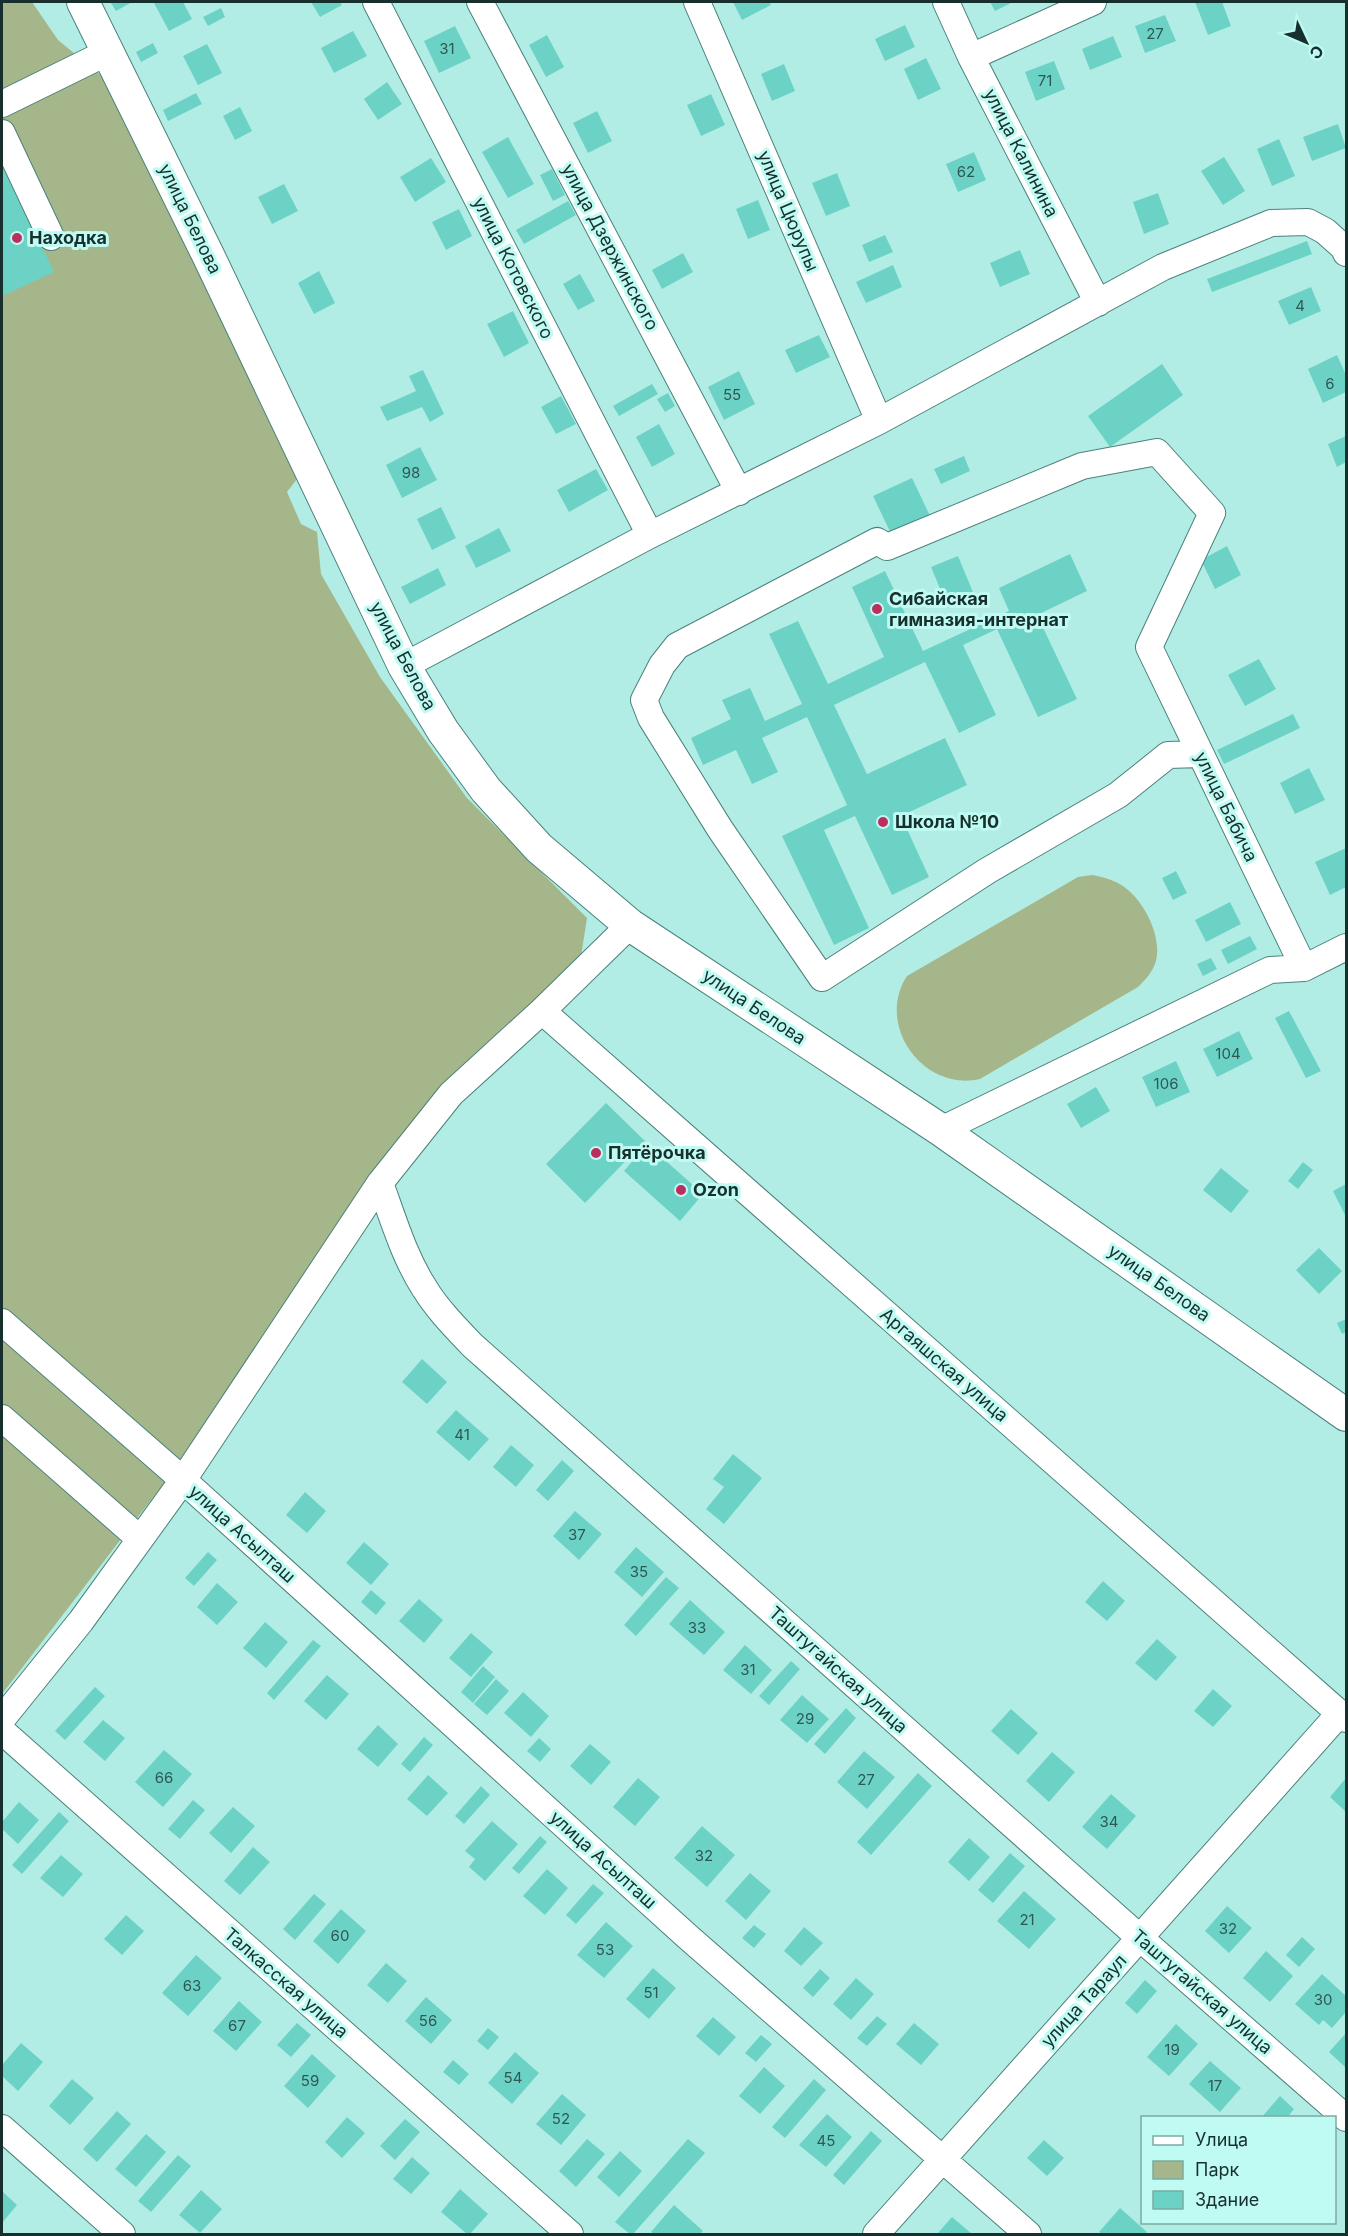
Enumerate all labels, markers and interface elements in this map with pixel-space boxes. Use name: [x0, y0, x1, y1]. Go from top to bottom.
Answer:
north arrow: [1276, 12, 1336, 72]
house number: 27: [1146, 24, 1164, 43]
house number: 31: [439, 39, 455, 58]
text: С: [1305, 41, 1328, 64]
house number: 71: [1038, 71, 1052, 90]
street label: улица Калинина: [980, 85, 1063, 221]
street label: улица Цюрупы: [754, 147, 823, 274]
street label: улица Белова: [155, 160, 226, 277]
street label: улица Дзержинского: [558, 160, 663, 334]
house number: 62: [957, 162, 975, 181]
street label: улица Котовского: [469, 193, 558, 342]
place label: Находка: [29, 227, 107, 248]
marker: Находка: [10, 231, 24, 245]
house number: 4: [1295, 296, 1305, 315]
house number: 6: [1325, 374, 1335, 393]
house number: 55: [723, 385, 741, 404]
house number: 98: [402, 463, 420, 482]
place label: Сибайская гимназия-интернат: [889, 588, 1068, 630]
street label: улица Белова: [366, 598, 441, 714]
marker: Сибайская гимназия-интернат: [870, 602, 884, 616]
street label: улица Бабича: [1191, 748, 1262, 865]
place label: Школа №10: [895, 811, 999, 832]
marker: Школа №10: [876, 815, 890, 829]
street label: улица Белова: [699, 964, 810, 1049]
house number: 104: [1215, 1044, 1241, 1063]
house number: 106: [1154, 1074, 1178, 1093]
place label: Пятёрочка: [608, 1142, 706, 1163]
marker: Пятёрочка: [589, 1146, 603, 1160]
place label: Ozon: [693, 1179, 739, 1200]
marker: Ozon: [674, 1183, 688, 1197]
street label: улица Белова: [1104, 1240, 1214, 1326]
street label: Аргаяшская улица: [876, 1303, 1013, 1426]
house number: 41: [454, 1425, 470, 1444]
street label: улица Асылташ: [185, 1480, 300, 1587]
house number: 37: [568, 1525, 586, 1544]
house number: 35: [630, 1562, 648, 1581]
street label: Таштугайская улица: [765, 1602, 912, 1737]
house number: 33: [688, 1618, 706, 1637]
house number: 31: [740, 1660, 756, 1679]
house number: 29: [796, 1709, 814, 1728]
house number: 66: [155, 1768, 173, 1787]
house number: 27: [857, 1770, 875, 1789]
street label: улица Асылташ: [546, 1806, 661, 1913]
house number: 34: [1100, 1812, 1118, 1831]
house number: 32: [695, 1846, 713, 1865]
house number: 21: [1019, 1910, 1035, 1929]
house number: 32: [1219, 1919, 1237, 1938]
street label: Талкасская улица: [220, 1923, 353, 2042]
street label: Таштугайская улица: [1128, 1925, 1277, 2058]
house number: 60: [331, 1926, 349, 1945]
house number: 53: [596, 1940, 614, 1959]
street label: улица Тараул: [1037, 1950, 1131, 2051]
house number: 63: [183, 1976, 201, 1995]
house number: 51: [643, 1983, 659, 2002]
house number: 30: [1314, 1990, 1332, 2009]
house number: 56: [419, 2011, 437, 2030]
house number: 67: [228, 2016, 246, 2035]
house number: 19: [1164, 2040, 1180, 2059]
house number: 54: [504, 2068, 522, 2087]
house number: 59: [301, 2071, 319, 2090]
house number: 17: [1208, 2076, 1222, 2095]
house number: 52: [552, 2109, 570, 2128]
legend: [1141, 2116, 1336, 2224]
text: Улица: [1195, 2129, 1248, 2150]
house number: 45: [817, 2131, 835, 2150]
text: Парк: [1195, 2159, 1240, 2180]
text: Здание: [1195, 2189, 1259, 2210]

